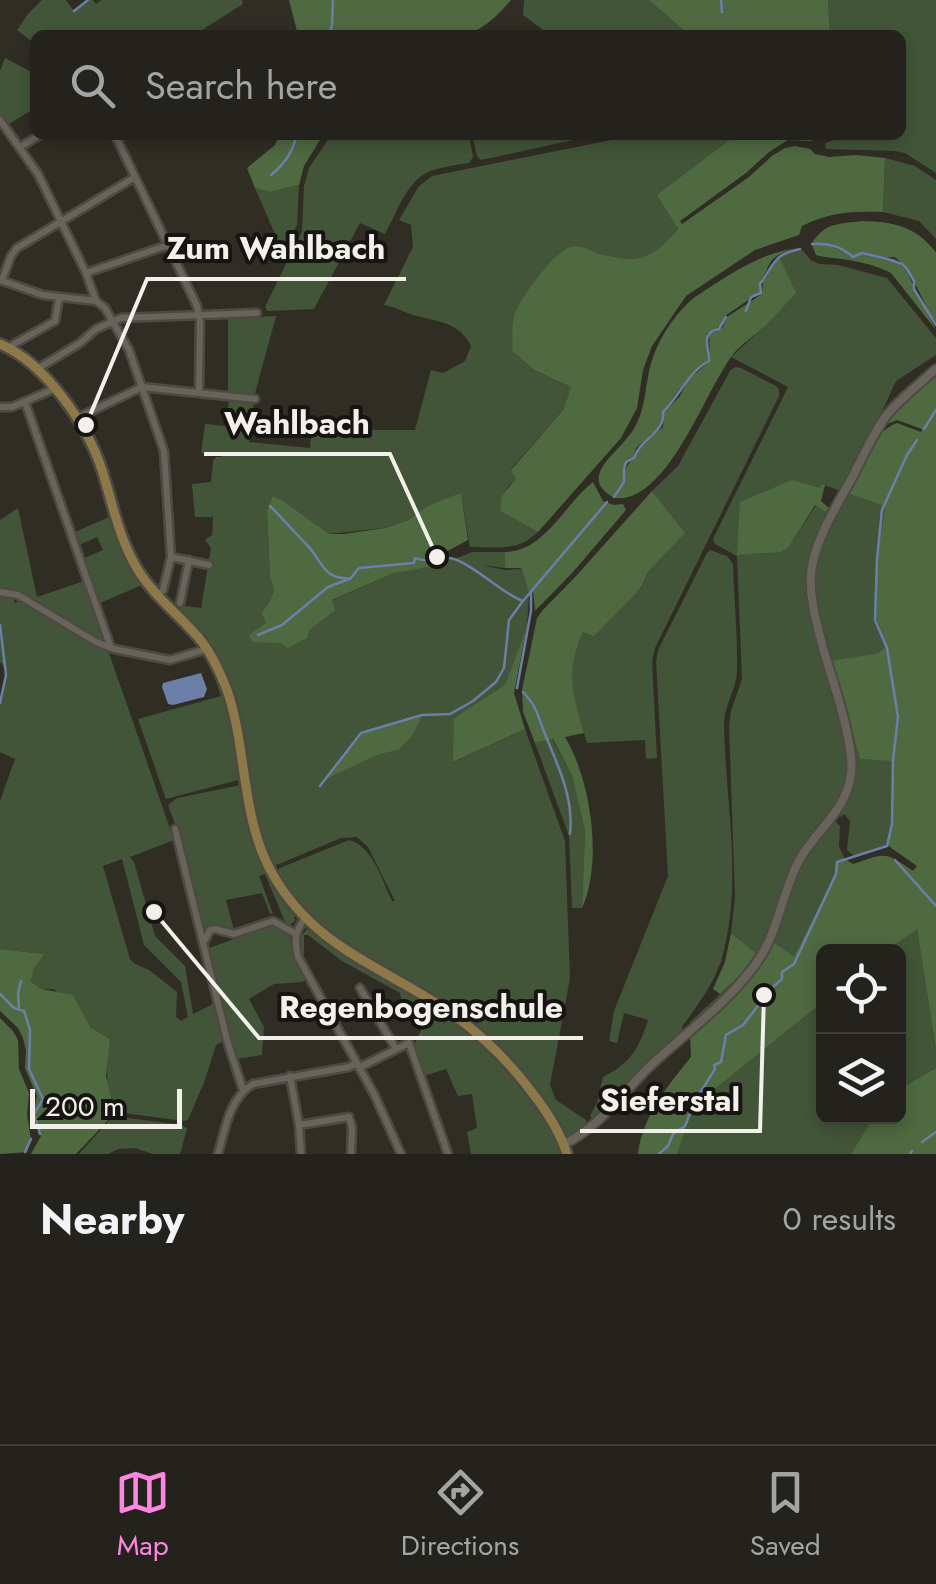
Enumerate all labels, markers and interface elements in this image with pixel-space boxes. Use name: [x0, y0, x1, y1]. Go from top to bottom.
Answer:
search box: [30, 30, 906, 140]
icon: search: [65, 58, 120, 113]
text: Search here: [145, 58, 337, 113]
callout: Zum Wahlbach: [147, 217, 406, 279]
text: Zum Wahlbach: [166, 225, 386, 271]
callout: Wahlbach: [204, 392, 390, 454]
text: Wahlbach: [224, 400, 370, 446]
map controls: [816, 944, 906, 1124]
button: locate: [816, 944, 906, 1034]
callout: Regenbogenschule: [259, 976, 583, 1038]
text: Regenbogenschule: [279, 984, 563, 1030]
button: layers: [816, 1034, 906, 1124]
callout: Sieferstal: [580, 1069, 760, 1131]
text: Sieferstal: [600, 1077, 740, 1123]
scale bar: [30, 1084, 182, 1128]
text: 200 m: [45, 1086, 125, 1127]
text: Nearby: [40, 1189, 184, 1250]
text: 0 results: [783, 1196, 896, 1242]
tab: Map: [115, 1465, 170, 1566]
tab: Directions: [401, 1465, 519, 1566]
tab: Saved: [750, 1465, 821, 1566]

